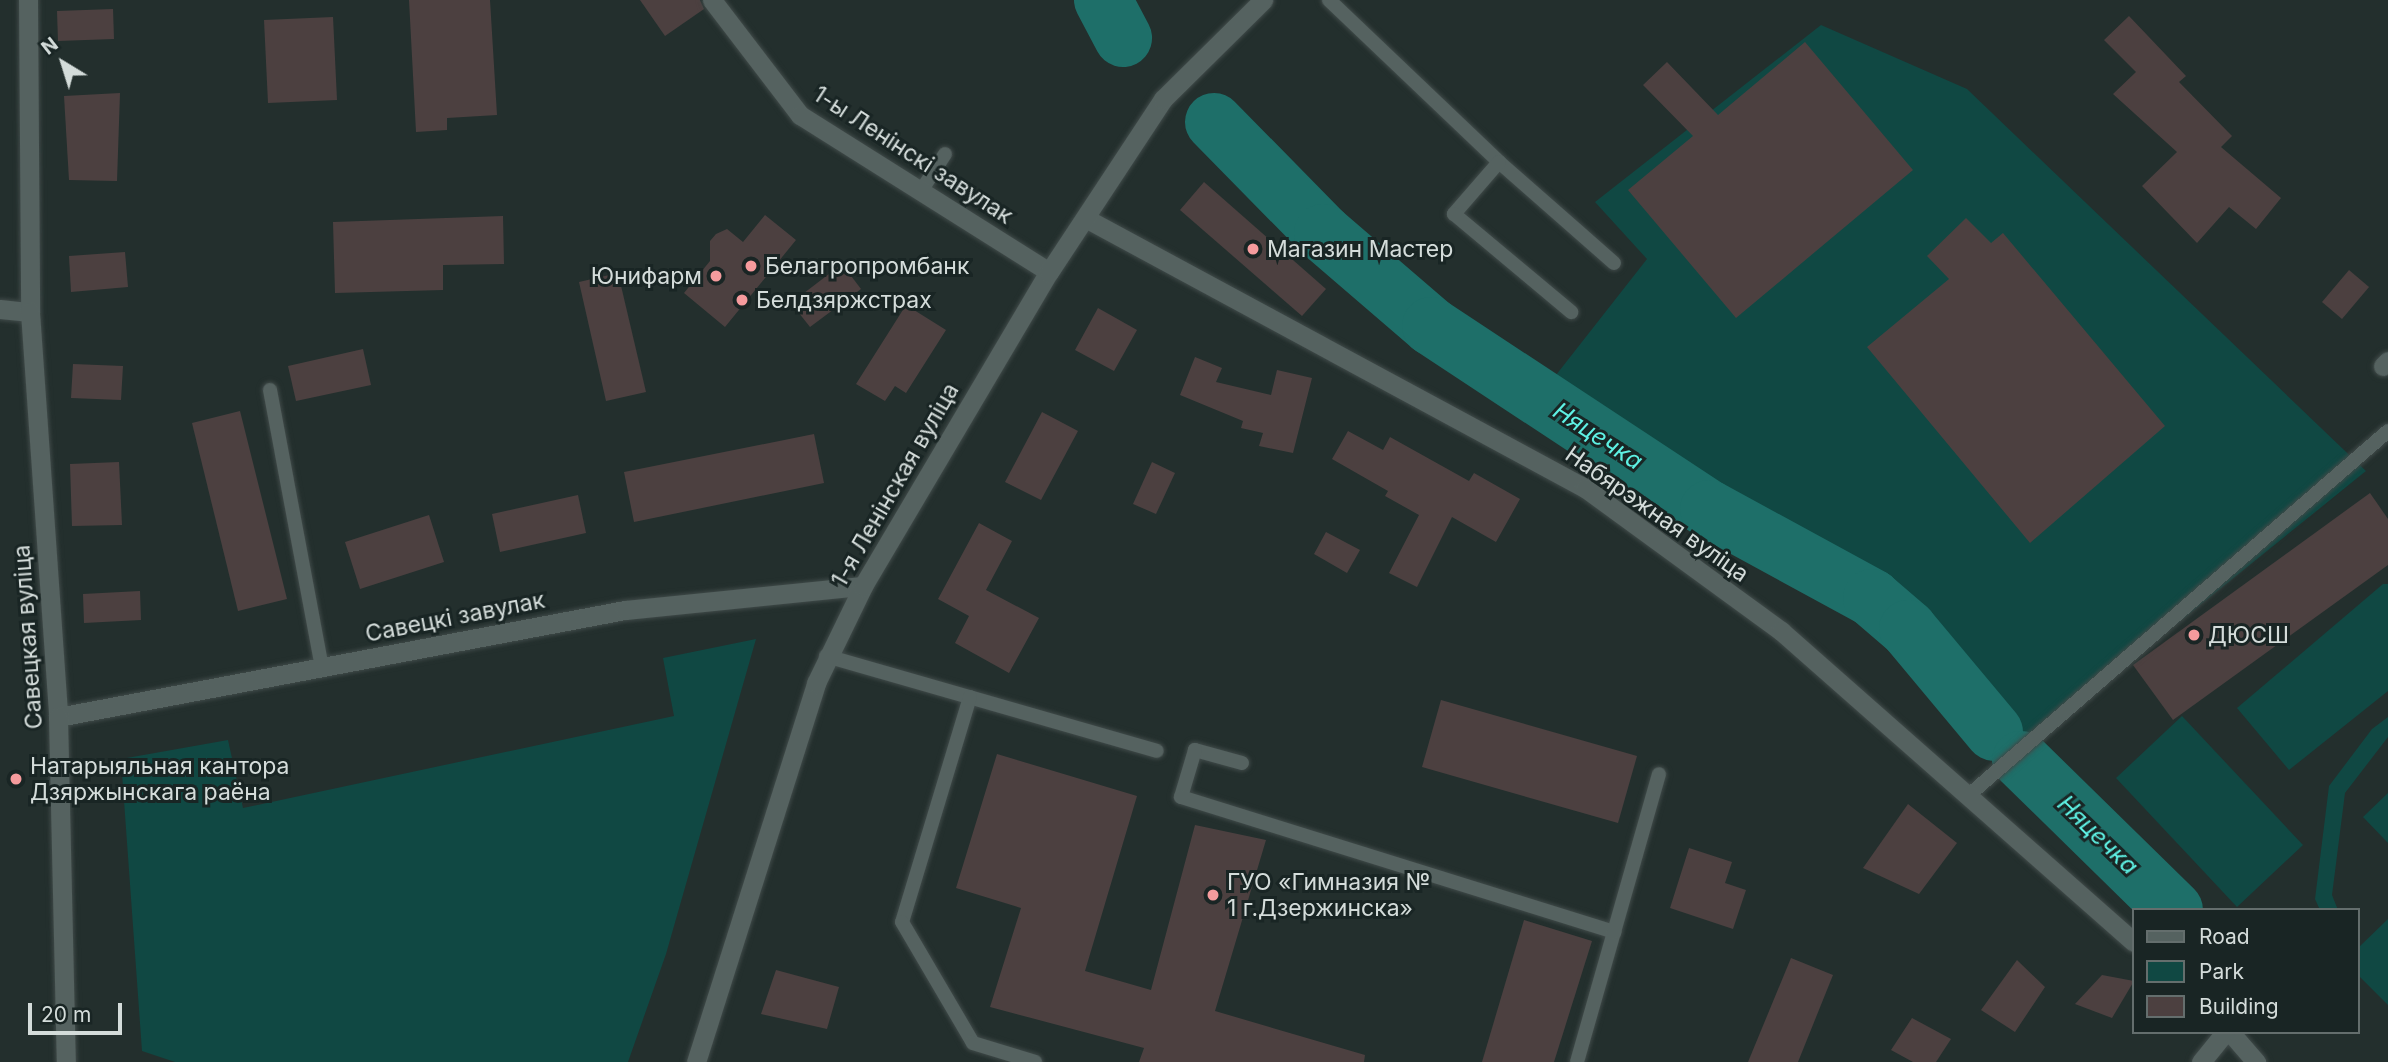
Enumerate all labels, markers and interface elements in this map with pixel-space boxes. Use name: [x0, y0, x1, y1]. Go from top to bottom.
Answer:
north arrow: [28, 28, 98, 98]
text: N: [37, 33, 63, 60]
street label: 1-ы Ленінскі завулак: [808, 80, 1018, 230]
place label: Магазин Мастер: [1267, 235, 1453, 263]
marker: Магазин Мастер: [1245, 241, 1261, 257]
place label: Белагропромбанк: [765, 252, 969, 280]
marker: Белагропромбанк: [743, 258, 759, 274]
place label: Юнифарм: [591, 262, 702, 290]
marker: Юнифарм: [708, 268, 724, 284]
place label: Белдзяржстрах: [756, 286, 932, 314]
marker: Белдзяржстрах: [734, 292, 750, 308]
street label: 1-я Ленінская вуліца: [825, 378, 965, 592]
water label: Няцечка: [1548, 396, 1648, 476]
street label: Набярэжная вуліца: [1560, 440, 1754, 588]
street label: Савецкая вуліца: [8, 544, 48, 730]
street label: Савецкі завулак: [363, 586, 547, 648]
place label: ДЮСШ: [2208, 621, 2289, 649]
marker: ДЮСШ: [2186, 627, 2202, 643]
place label: Натарыяльная кантора Дзяржынскага раёна: [30, 752, 290, 806]
marker: Натарыяльная кантора Дзяржынскага раёна: [8, 771, 24, 787]
water label: Няцечка: [2052, 790, 2144, 880]
place label: ГУО «Гимназия № 1 г.Дзержинска»: [1227, 868, 1431, 922]
marker: ГУО «Гимназия № 1 г.Дзержинска»: [1205, 887, 1221, 903]
legend: [2132, 908, 2360, 1034]
text: Road: [2199, 924, 2250, 949]
text: Park: [2199, 959, 2244, 984]
scale bar: [32, 988, 126, 1032]
text: Building: [2199, 994, 2279, 1019]
text: 20 m: [41, 1002, 91, 1027]

